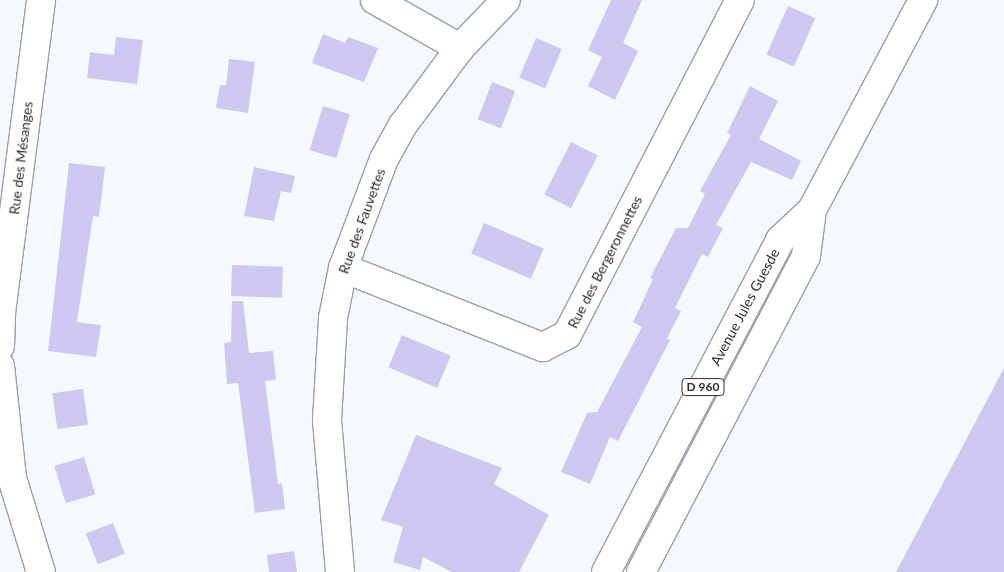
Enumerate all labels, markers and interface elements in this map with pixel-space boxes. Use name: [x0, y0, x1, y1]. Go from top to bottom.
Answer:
street label: Rue des Mésanges: [6, 101, 36, 215]
street label: Rue des Fauvettes: [335, 166, 389, 276]
street label: Rue des Bergeronnettes: [564, 193, 646, 331]
street label: Avenue Jules Guesde: [707, 245, 783, 369]
road number: D 960: [680, 378, 726, 397]

